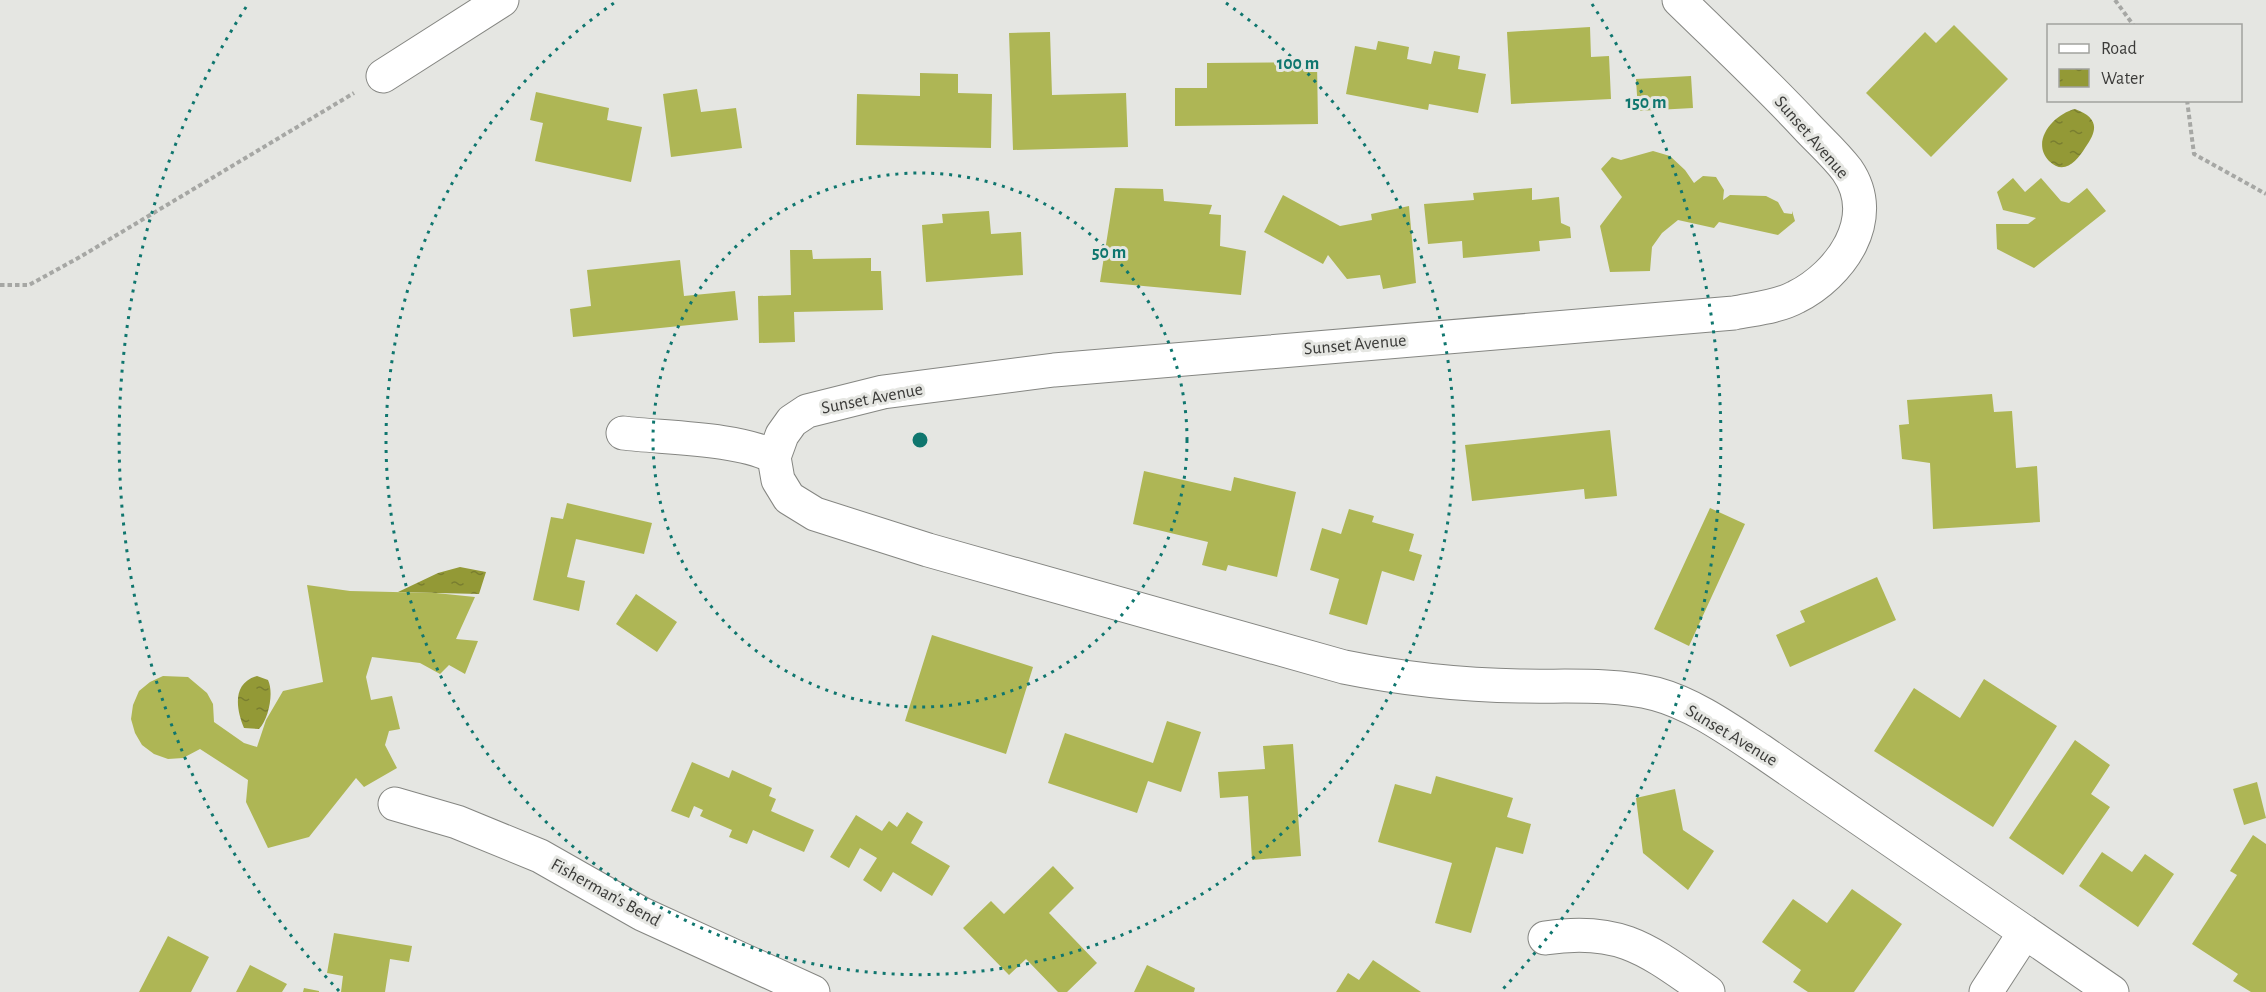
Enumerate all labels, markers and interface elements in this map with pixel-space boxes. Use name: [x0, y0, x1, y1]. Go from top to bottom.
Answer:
legend: [2047, 24, 2242, 102]
text: Road: [2101, 40, 2137, 58]
text: 100 m: [1277, 55, 1319, 73]
text: Water: [2101, 70, 2144, 88]
street label: Sunset Avenue: [1771, 93, 1852, 182]
text: 150 m: [1626, 94, 1666, 112]
text: 50 m: [1092, 244, 1126, 262]
street label: Sunset Avenue: [1303, 332, 1407, 358]
street label: Sunset Avenue: [820, 380, 924, 418]
centre of rings: [910, 430, 930, 450]
street label: Sunset Avenue: [1683, 702, 1780, 770]
street label: Fisherman's Bend: [548, 855, 663, 930]

